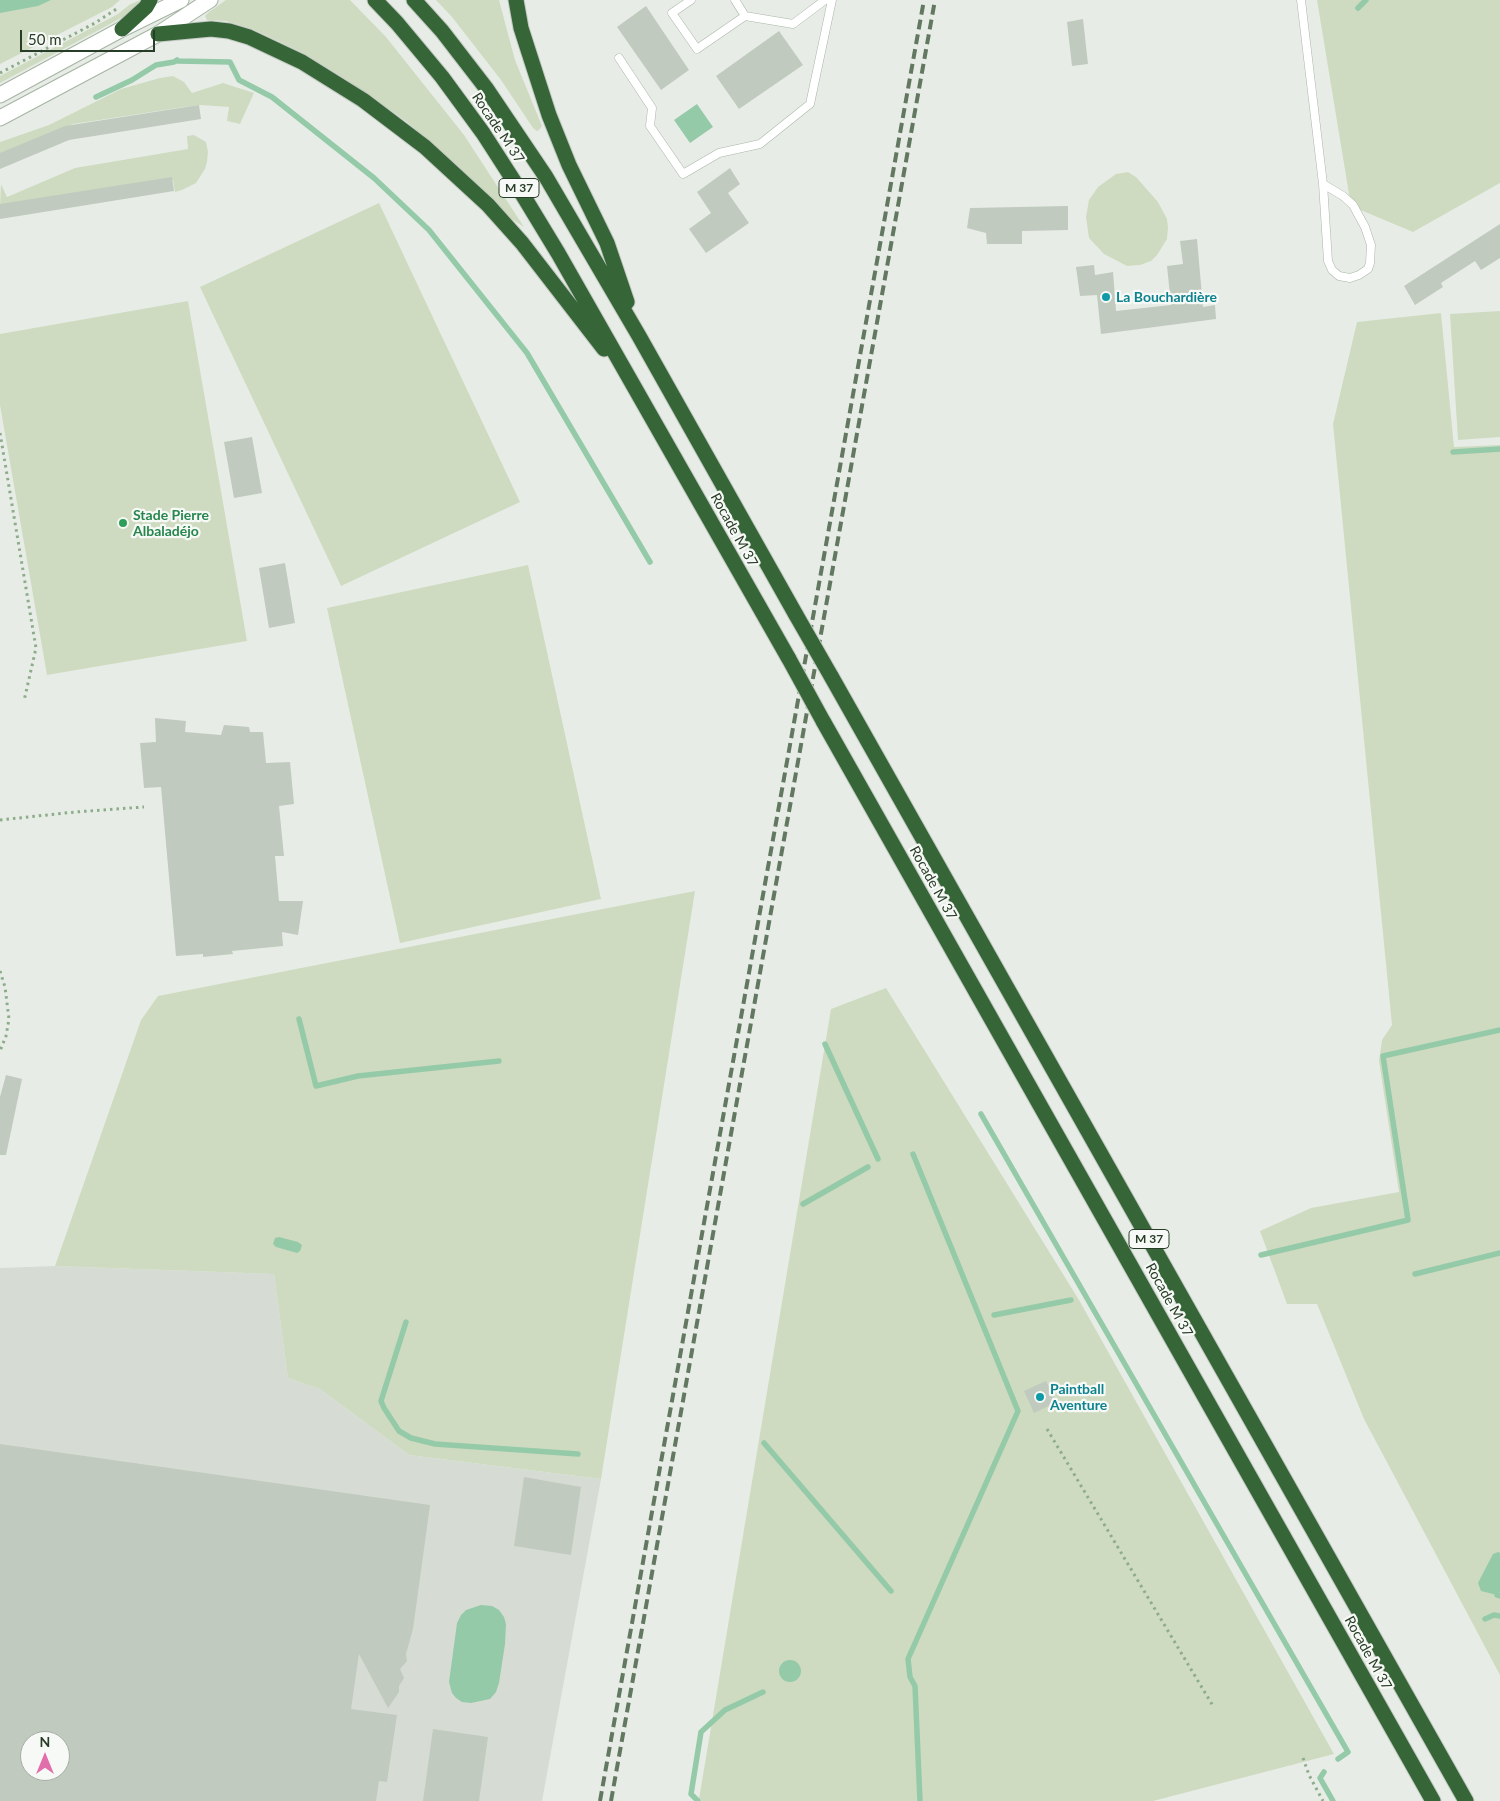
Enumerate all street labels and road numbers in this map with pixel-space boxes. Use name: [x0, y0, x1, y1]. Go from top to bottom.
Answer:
street label: Rocade M 37: [468, 90, 528, 166]
road number: M 37: [499, 178, 539, 198]
street label: Rocade M 37: [707, 490, 761, 570]
street label: Rocade M 37: [906, 843, 960, 923]
road number: M 37: [1129, 1230, 1169, 1248]
street label: Rocade M 37: [1142, 1260, 1196, 1340]
street label: Rocade M 37: [1341, 1613, 1395, 1693]

